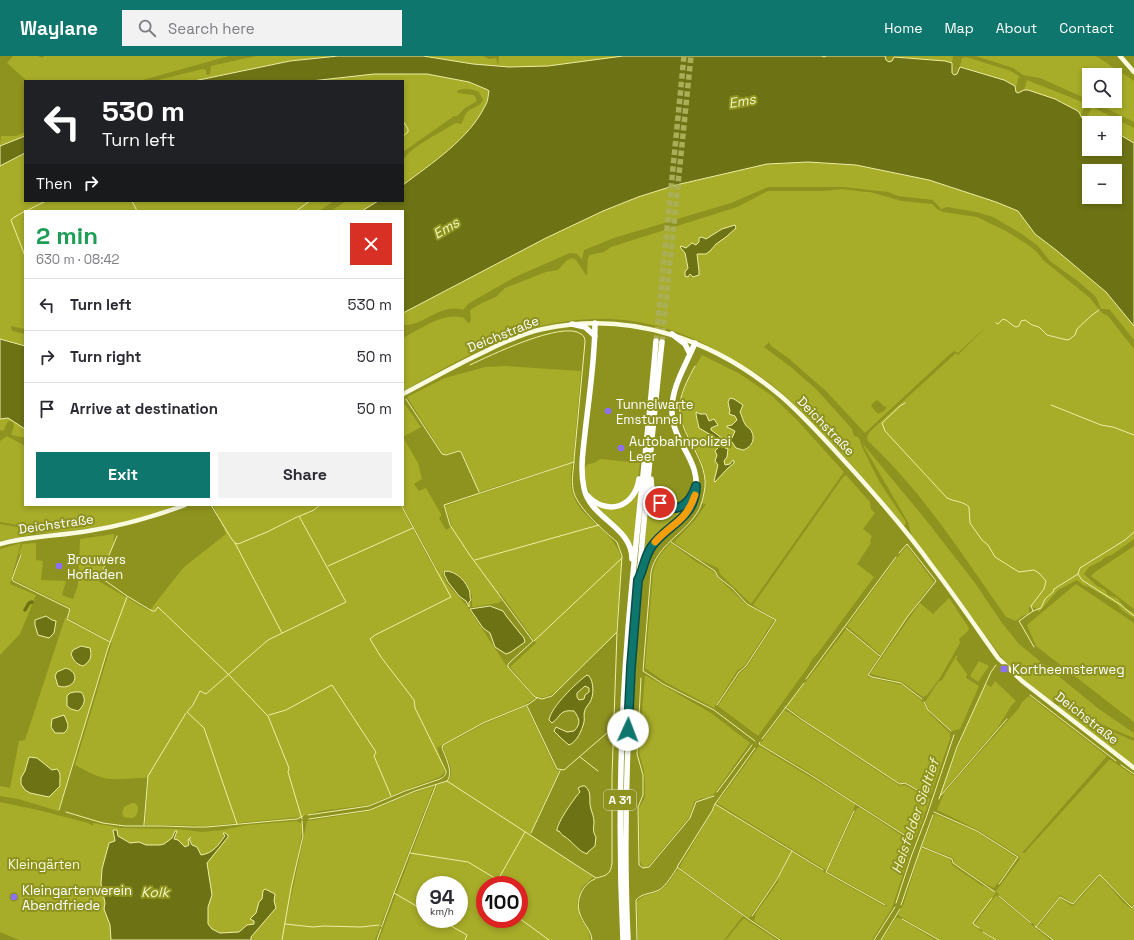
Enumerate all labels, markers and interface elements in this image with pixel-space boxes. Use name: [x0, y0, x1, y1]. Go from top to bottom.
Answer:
search box: [122, 10, 402, 46]
text: Waylane: [20, 16, 98, 41]
icon: search: [136, 17, 158, 39]
text: Search here: [168, 19, 255, 38]
text: Home: [884, 19, 922, 37]
text: Map: [944, 19, 974, 37]
text: About: [996, 19, 1037, 37]
text: Contact: [1059, 19, 1114, 37]
map controls: [1082, 68, 1122, 204]
button: search: [1082, 68, 1122, 108]
water label: Ems: [727, 90, 758, 112]
text: 530 m: [102, 93, 185, 129]
icon: left: [36, 96, 88, 148]
button: +: [1082, 116, 1122, 156]
text: Turn left: [102, 128, 175, 151]
button: −: [1082, 164, 1122, 204]
icon: right: [80, 172, 102, 194]
text: Then: [36, 174, 72, 193]
water label: Ems: [430, 213, 463, 243]
text: 2 min: [36, 220, 98, 251]
button: close: [350, 223, 392, 265]
text: 630 m · 08:42: [36, 251, 119, 268]
icon: left: [36, 294, 58, 316]
text: Turn left: [70, 295, 132, 314]
text: 530 m: [348, 295, 392, 314]
street label: Deichstraße: [465, 312, 541, 356]
icon: right: [36, 346, 58, 368]
text: Turn right: [70, 347, 141, 366]
text: 50 m: [357, 347, 392, 366]
street label: Deichstraße: [794, 393, 858, 459]
place label: Tunnelwarte Emstunnel: [616, 396, 694, 428]
icon: arrive: [36, 398, 58, 420]
text: Arrive at destination: [70, 399, 218, 418]
text: 50 m: [357, 399, 392, 418]
marker: Tunnelwarte Emstunnel: [603, 406, 613, 416]
place label: Autobahnpolizei Leer: [629, 433, 731, 465]
marker: Autobahnpolizei Leer: [616, 443, 626, 453]
button: Exit: [36, 452, 210, 498]
button: Share: [218, 452, 392, 498]
pin: [643, 486, 677, 520]
icon: arrive: [649, 492, 671, 514]
street label: Deichstraße: [17, 510, 95, 538]
place label: Brouwers Hofladen: [67, 551, 126, 583]
marker: Brouwers Hofladen: [54, 561, 64, 571]
place label: Kortheemsterweg: [1012, 661, 1125, 678]
marker: Kortheemsterweg: [999, 664, 1009, 674]
street label: Deichstraße: [1052, 688, 1122, 748]
position arrow: [607, 709, 649, 751]
water label: Heisfelder Sieltief: [887, 755, 944, 876]
road number: A 31: [604, 790, 636, 810]
park label: Kleingärten: [8, 856, 80, 873]
speed limit sign: 100: [476, 876, 528, 928]
place label: Kleingartenverein Abendfriede: [22, 882, 132, 914]
water label: Kolk: [141, 883, 170, 901]
text: 94: [429, 884, 455, 910]
marker: Kleingartenverein Abendfriede: [9, 892, 19, 902]
text: km/h: [430, 905, 454, 918]

